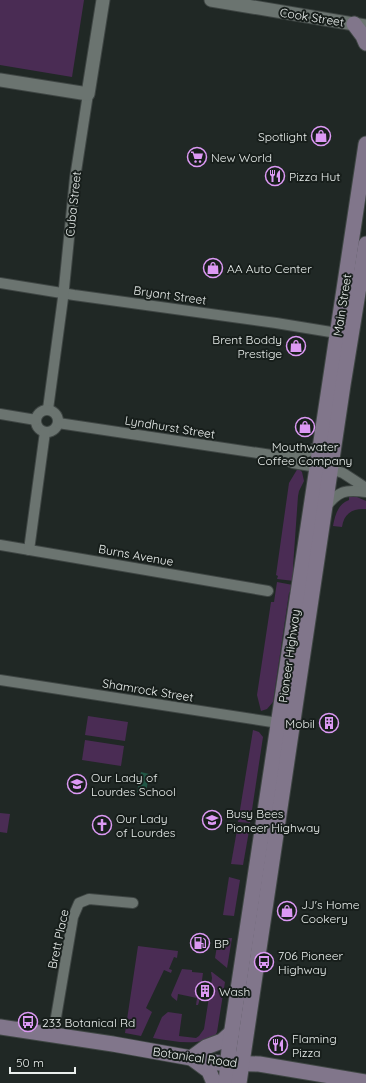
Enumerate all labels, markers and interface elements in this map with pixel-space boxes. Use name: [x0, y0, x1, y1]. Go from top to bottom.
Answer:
street label: Cook Street: [279, 5, 345, 29]
shop icon: Spotlight: [310, 125, 332, 147]
place label: Spotlight: [258, 129, 307, 144]
supermarket icon: New World: [186, 146, 208, 168]
place label: New World: [211, 150, 272, 165]
restaurant icon: Pizza Hut: [264, 165, 286, 187]
place label: Pizza Hut: [289, 169, 340, 184]
street label: Cuba Street: [62, 171, 84, 237]
shop icon: AA Auto Center: [202, 257, 224, 279]
place label: AA Auto Center: [227, 261, 312, 276]
street label: Main Street: [330, 273, 354, 337]
street label: Bryant Street: [133, 282, 207, 308]
place label: Brent Boddy Prestige: [212, 332, 282, 361]
shop icon: Brent Boddy Prestige: [285, 335, 307, 357]
street label: Lyndhurst Street: [124, 412, 216, 442]
shop icon: Mouthwater Coffee Company: [294, 416, 316, 438]
place label: Mouthwater Coffee Company: [258, 439, 352, 468]
street label: Burns Avenue: [97, 541, 175, 569]
street label: Pioneer Highway: [275, 608, 303, 704]
street label: Shamrock Street: [101, 675, 195, 705]
building icon: Mobil: [318, 712, 340, 734]
place label: Mobil: [285, 716, 315, 731]
place label: Our Lady of Lourdes School: [91, 770, 176, 799]
school or university icon: Our Lady of Lourdes School: [66, 773, 88, 795]
place label: Busy Bees Pioneer Highway: [226, 806, 320, 835]
school or university icon: Busy Bees Pioneer Highway: [201, 809, 223, 831]
place label: Our Lady of Lourdes: [116, 811, 176, 840]
church icon: Our Lady of Lourdes: [91, 814, 113, 836]
place label: JJ's Home Cookery: [301, 897, 360, 926]
shop icon: JJ's Home Cookery: [276, 900, 298, 922]
street label: Brett Place: [44, 908, 72, 970]
fuel station icon: BP: [189, 932, 211, 954]
place label: BP: [214, 936, 229, 951]
place label: 706 Pioneer Highway: [278, 948, 343, 977]
bus stop icon: 706 Pioneer Highway: [253, 951, 275, 973]
building icon: Wash: [194, 980, 216, 1002]
place label: Wash: [219, 984, 250, 999]
bus stop icon: 233 Botanical Rd: [17, 1011, 39, 1033]
place label: 233 Botanical Rd: [42, 1015, 135, 1030]
place label: Flaming Pizza: [292, 1031, 337, 1060]
restaurant icon: Flaming Pizza: [267, 1034, 289, 1056]
street label: Botanical Road: [152, 1044, 238, 1070]
scale bar: [10, 1049, 75, 1075]
text: 50 m: [16, 1055, 44, 1070]

